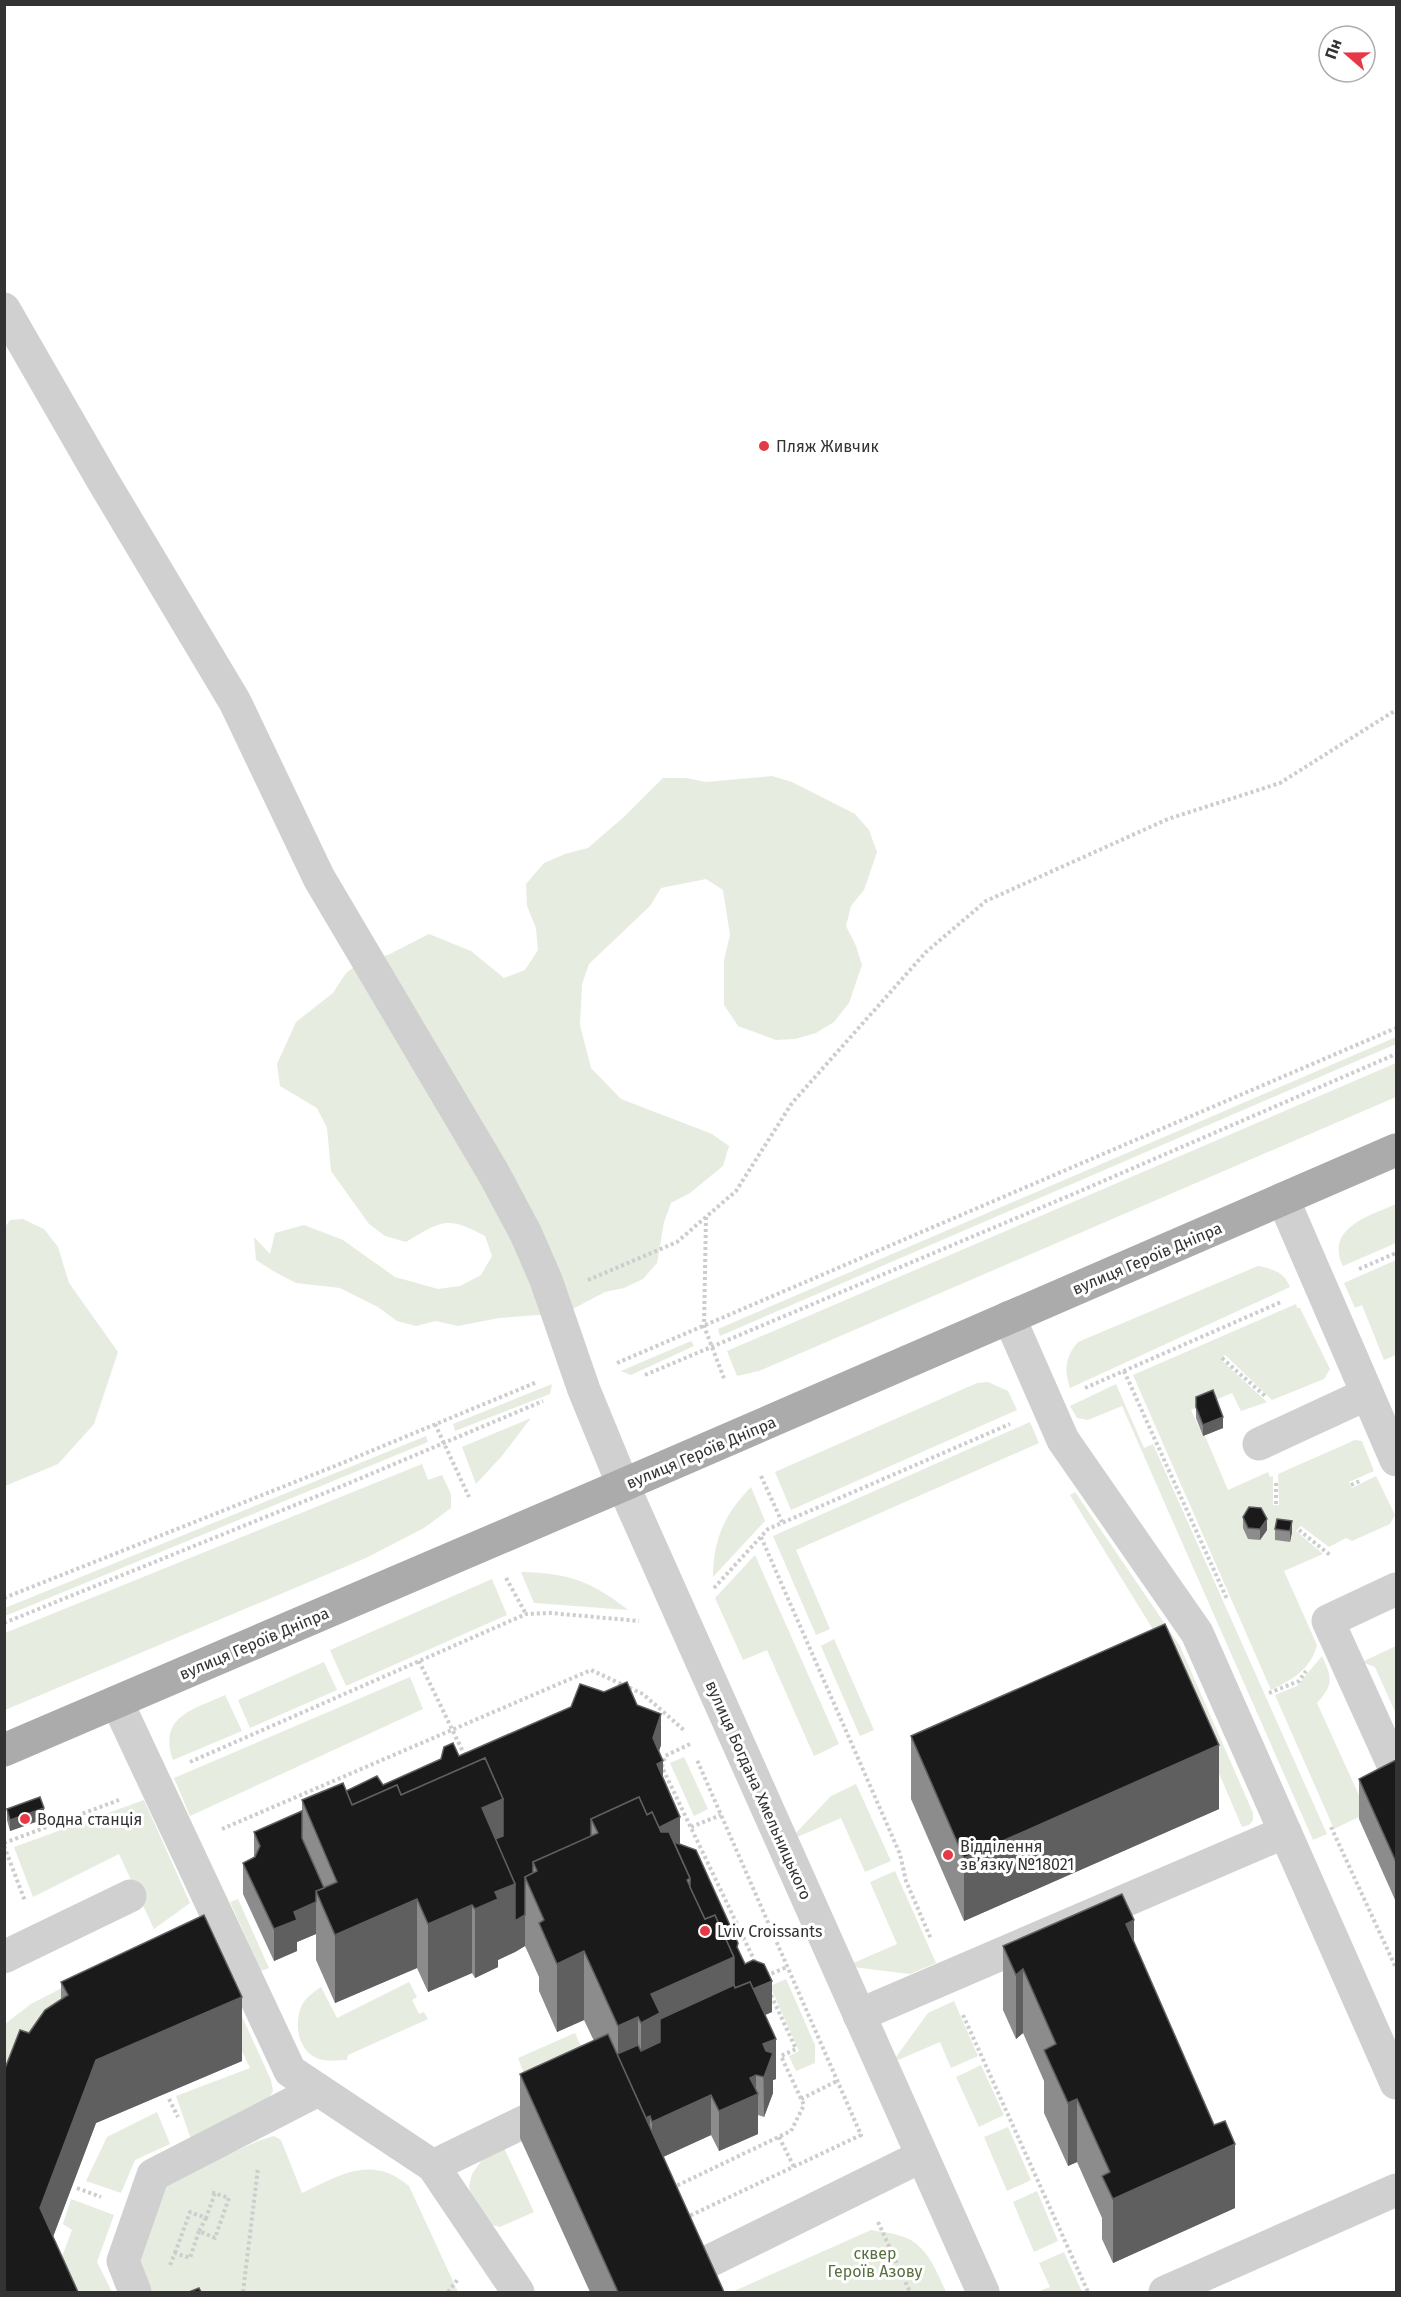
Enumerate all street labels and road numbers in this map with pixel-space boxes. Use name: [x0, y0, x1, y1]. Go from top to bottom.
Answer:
street label: вулиця Героїв Дніпра: [1069, 1218, 1225, 1299]
street label: вулиця Героїв Дніпра: [623, 1412, 779, 1493]
street label: вулиця Героїв Дніпра: [176, 1603, 332, 1684]
street label: вулиця Богдана Хмельницького: [701, 1678, 816, 1903]

